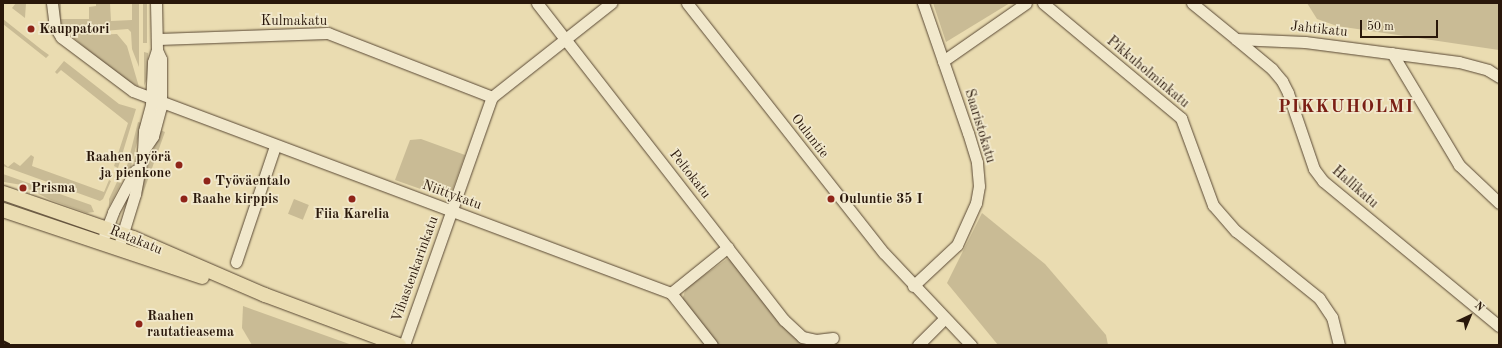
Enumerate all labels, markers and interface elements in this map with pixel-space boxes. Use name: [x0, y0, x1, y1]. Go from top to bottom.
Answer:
scale bar: [1362, 12, 1440, 38]
street label: Kulmakatu: [261, 13, 327, 29]
street label: Jahtikatu: [1290, 18, 1348, 40]
place label: Kauppatori: [39, 21, 109, 37]
text: 50 m: [1367, 21, 1394, 33]
marker: Kauppatori: [26, 24, 36, 34]
street label: Pikkuholminkatu: [1103, 33, 1193, 111]
street label: Saaristokatu: [961, 87, 999, 165]
district label: PIKKUHOLMI: [1278, 96, 1414, 118]
street label: Ouluntie: [788, 111, 832, 161]
street label: Peltokatu: [666, 146, 714, 202]
place label: Raahen pyörä ja pienkone: [85, 149, 171, 182]
marker: Raahen pyörä ja pienkone: [174, 160, 184, 170]
street label: Hallikatu: [1328, 162, 1382, 212]
place label: Työväentalo: [215, 173, 290, 189]
marker: Työväentalo: [202, 176, 212, 186]
street label: Niittykatu: [420, 176, 484, 214]
place label: Prisma: [31, 180, 75, 196]
marker: Prisma: [18, 183, 28, 193]
place label: Raahe kirppis: [192, 191, 278, 207]
place label: Ouluntie 35 I: [839, 191, 923, 207]
marker: Raahe kirppis: [179, 194, 189, 204]
marker: Fiia Karelia: [347, 194, 357, 204]
marker: Ouluntie 35 I: [826, 194, 836, 204]
place label: Fiia Karelia: [315, 206, 389, 222]
street label: Vihastenkarinkatu: [388, 214, 442, 324]
street label: Ratakatu: [107, 222, 165, 258]
north arrow: [1450, 296, 1490, 336]
text: N: [1472, 300, 1486, 314]
place label: Raahen rautatieasema: [147, 308, 234, 340]
marker: Raahen rautatieasema: [134, 319, 144, 329]

